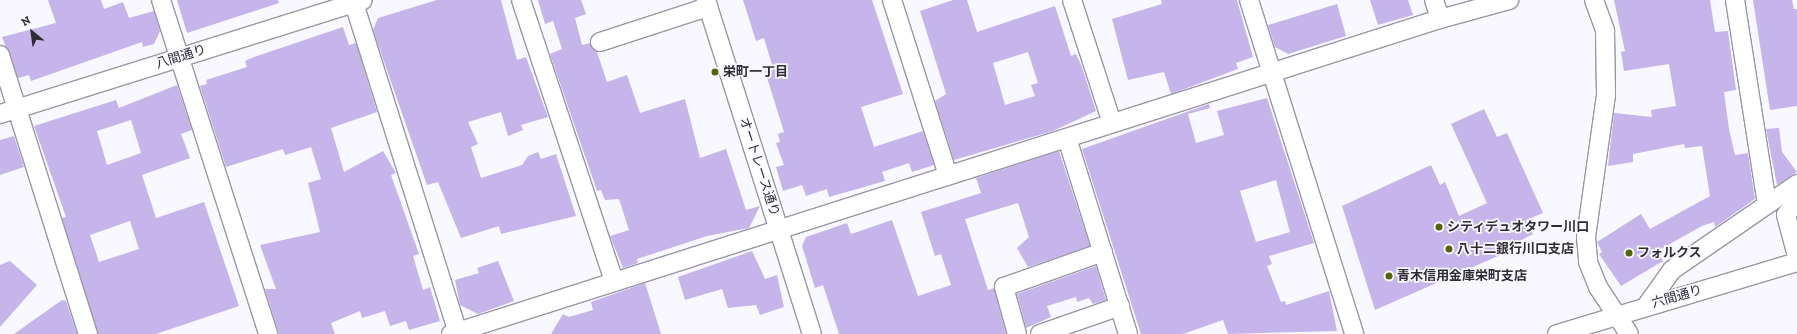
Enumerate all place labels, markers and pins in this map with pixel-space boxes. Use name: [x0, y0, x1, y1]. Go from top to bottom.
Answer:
place label: 栄町一丁目: [723, 64, 788, 80]
marker: 栄町一丁目: [710, 67, 720, 77]
place label: シティデュオタワー川口: [1447, 219, 1590, 235]
marker: シティデュオタワー川口: [1434, 222, 1444, 232]
place label: 八十二銀行川口支店: [1457, 241, 1574, 257]
marker: 八十二銀行川口支店: [1444, 244, 1454, 254]
place label: フォルクス: [1637, 245, 1702, 261]
marker: フォルクス: [1624, 248, 1634, 258]
place label: 青木信用金庫栄町支店: [1397, 268, 1527, 284]
marker: 青木信用金庫栄町支店: [1384, 271, 1394, 281]

